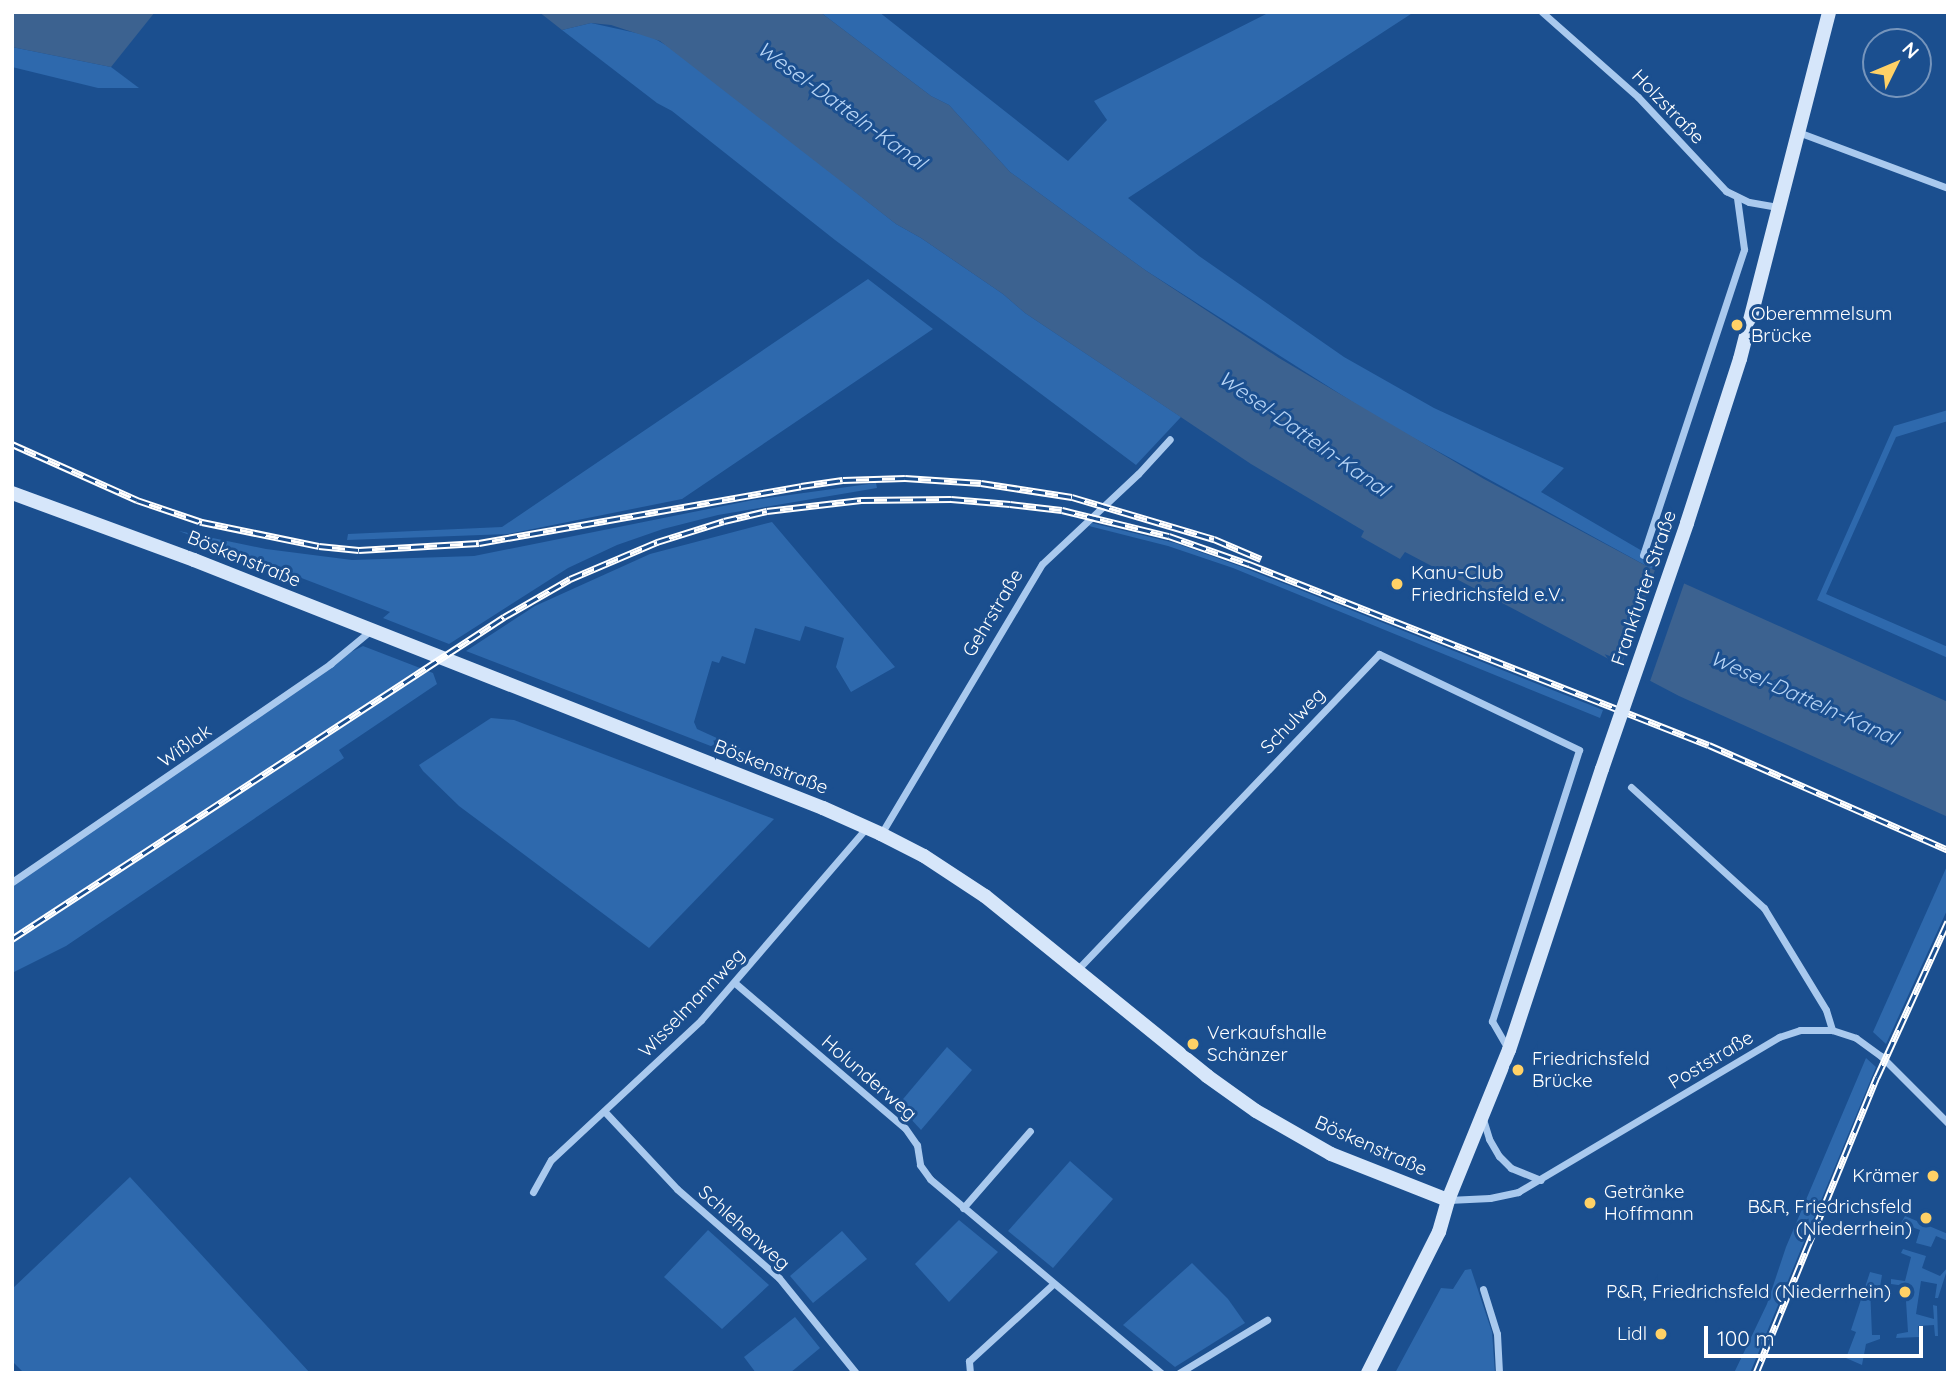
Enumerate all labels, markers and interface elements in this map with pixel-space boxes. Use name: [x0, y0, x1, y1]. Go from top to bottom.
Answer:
north arrow: [1862, 28, 1932, 98]
water label: Wesel-Datteln-Kanal: [753, 35, 931, 175]
text: N: [1897, 37, 1924, 63]
street label: Holzstraße: [1627, 65, 1709, 149]
place label: Oberemmelsum Brücke: [1751, 303, 1892, 347]
marker: Oberemmelsum Brücke: [1729, 317, 1745, 333]
water label: Wesel-Datteln-Kanal: [1214, 365, 1394, 501]
street label: Frankfurter Straße: [1607, 507, 1681, 669]
street label: Böskenstraße: [184, 526, 304, 592]
place label: Kanu-Club Friedrichsfeld e.V.: [1411, 562, 1564, 606]
street label: Gehrstraße: [958, 565, 1028, 661]
marker: Kanu-Club Friedrichsfeld e.V.: [1389, 576, 1405, 592]
water label: Wesel-Datteln-Kanal: [1707, 644, 1901, 750]
street label: Schulweg: [1256, 683, 1330, 759]
street label: Wißlak: [154, 719, 216, 773]
street label: Böskenstraße: [711, 735, 831, 799]
street label: Wisselmannweg: [634, 944, 750, 1062]
place label: Verkaufshalle Schänzer: [1207, 1022, 1327, 1066]
street label: Poststraße: [1665, 1026, 1757, 1094]
street label: Holunderweg: [817, 1031, 921, 1125]
marker: Verkaufshalle Schänzer: [1185, 1036, 1201, 1052]
place label: Friedrichsfeld Brücke: [1532, 1048, 1650, 1092]
marker: Friedrichsfeld Brücke: [1510, 1062, 1526, 1078]
street label: Böskenstraße: [1311, 1111, 1431, 1181]
place label: Krämer: [1852, 1165, 1919, 1187]
marker: Krämer: [1925, 1168, 1941, 1184]
street label: Schlehenweg: [693, 1181, 795, 1275]
place label: Getränke Hoffmann: [1604, 1181, 1694, 1225]
marker: Getränke Hoffmann: [1582, 1195, 1598, 1211]
place label: B&R, Friedrichsfeld (Niederrhein): [1747, 1196, 1912, 1240]
marker: B&R, Friedrichsfeld (Niederrhein): [1918, 1210, 1934, 1226]
place label: P&R, Friedrichsfeld (Niederrhein): [1606, 1281, 1891, 1303]
marker: P&R, Friedrichsfeld (Niederrhein): [1897, 1284, 1913, 1300]
scale bar: [1708, 1312, 1927, 1356]
place label: Lidl: [1617, 1323, 1647, 1345]
text: 100 m: [1717, 1325, 1775, 1351]
marker: Lidl: [1653, 1326, 1669, 1342]

